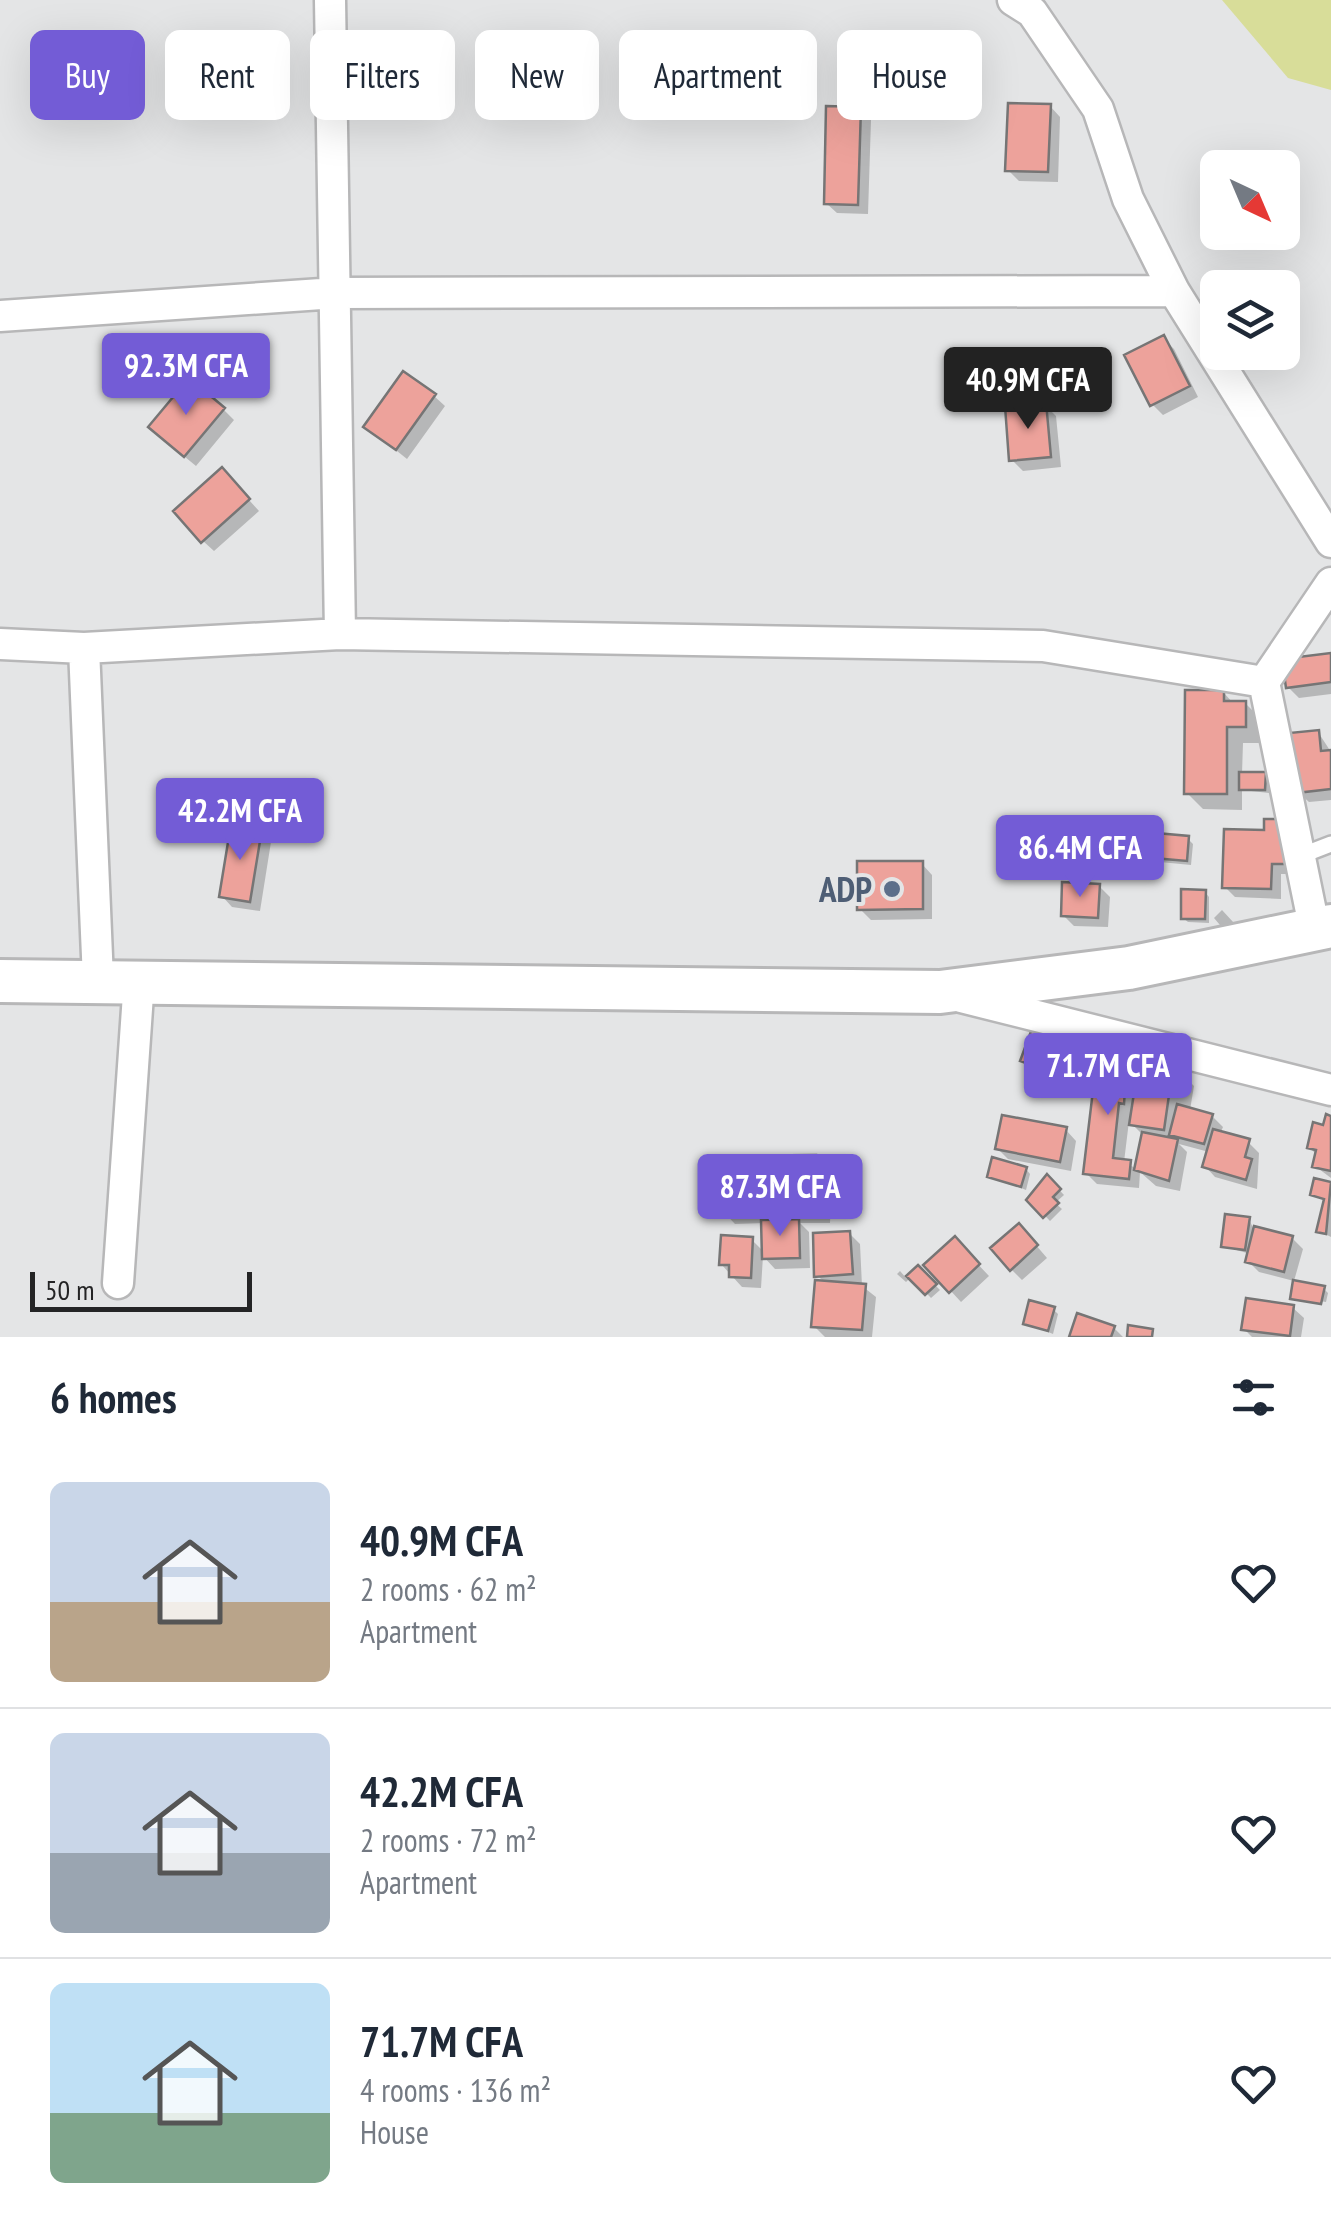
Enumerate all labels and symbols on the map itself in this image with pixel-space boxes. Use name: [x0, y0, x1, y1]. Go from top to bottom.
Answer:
north arrow: [1200, 150, 1300, 250]
pin: 92.3M CFA: [72, 333, 300, 418]
pin: 40.9M CFA: [914, 347, 1142, 432]
pin: 42.2M CFA: [126, 778, 354, 863]
pin: 86.4M CFA: [966, 815, 1194, 900]
place label: ADP: [818, 866, 872, 912]
marker: ADP: [881, 878, 903, 900]
pin: 71.7M CFA: [994, 1033, 1222, 1118]
pin: 87.3M CFA: [666, 1154, 894, 1239]
scale bar: [30, 1267, 252, 1312]

